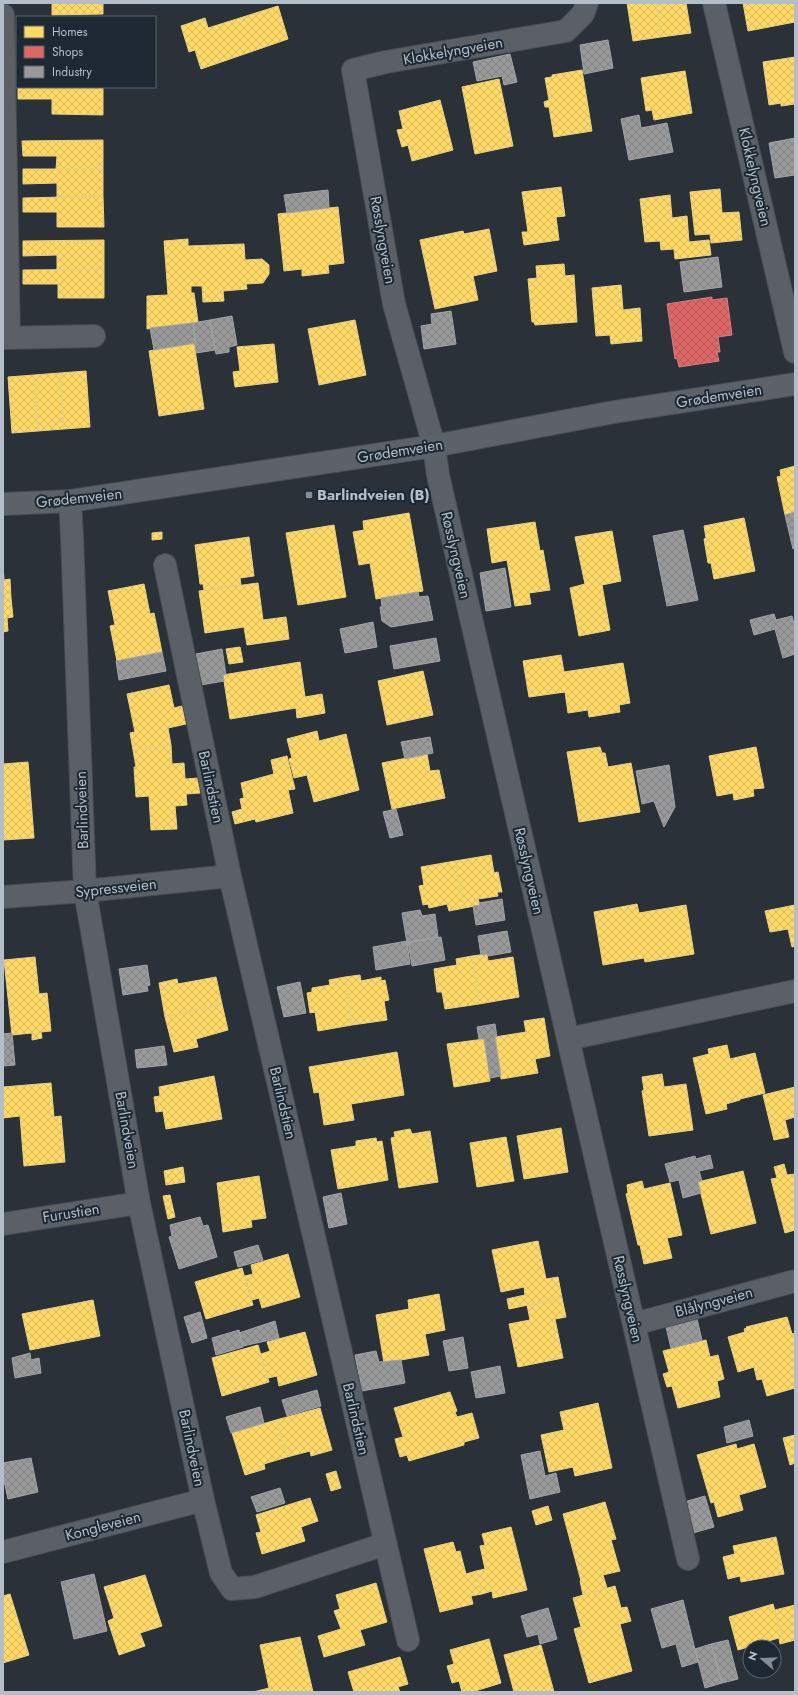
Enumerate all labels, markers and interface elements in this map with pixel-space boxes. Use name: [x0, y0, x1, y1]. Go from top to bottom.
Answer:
legend: [16, 16, 156, 88]
text: Homes: [52, 23, 88, 41]
street label: Klokkelyngveien: [401, 31, 505, 71]
text: Shops: [52, 43, 83, 61]
text: Industry: [52, 63, 93, 81]
street label: Klokkelyngveien: [733, 125, 777, 229]
street label: Røsslyngveien: [364, 194, 402, 286]
street label: Grødemveien: [675, 378, 763, 414]
street label: Grødemveien: [356, 433, 444, 469]
street label: Grødemveien: [35, 483, 123, 513]
place label: Barlindveien (B): [317, 484, 430, 506]
marker: Barlindveien (B): [304, 490, 314, 500]
street label: Røsslyngveien: [435, 509, 477, 601]
street label: Barlindstien: [193, 749, 229, 825]
street label: Barlindveien: [70, 771, 94, 849]
street label: Røsslyngveien: [508, 825, 550, 917]
street label: Sypressveien: [74, 873, 158, 903]
street label: Barlindstien: [264, 1065, 302, 1141]
street label: Barlindveien: [109, 1090, 145, 1170]
street label: Furustien: [41, 1198, 101, 1228]
street label: Røsslyngveien: [607, 1253, 649, 1345]
street label: Blålyngveien: [673, 1281, 755, 1323]
street label: Barlindstien: [337, 1381, 375, 1457]
street label: Barlindveien: [173, 1408, 211, 1488]
street label: Kongleveien: [63, 1505, 143, 1547]
north arrow: [742, 1639, 782, 1679]
text: N: [744, 1649, 762, 1662]

